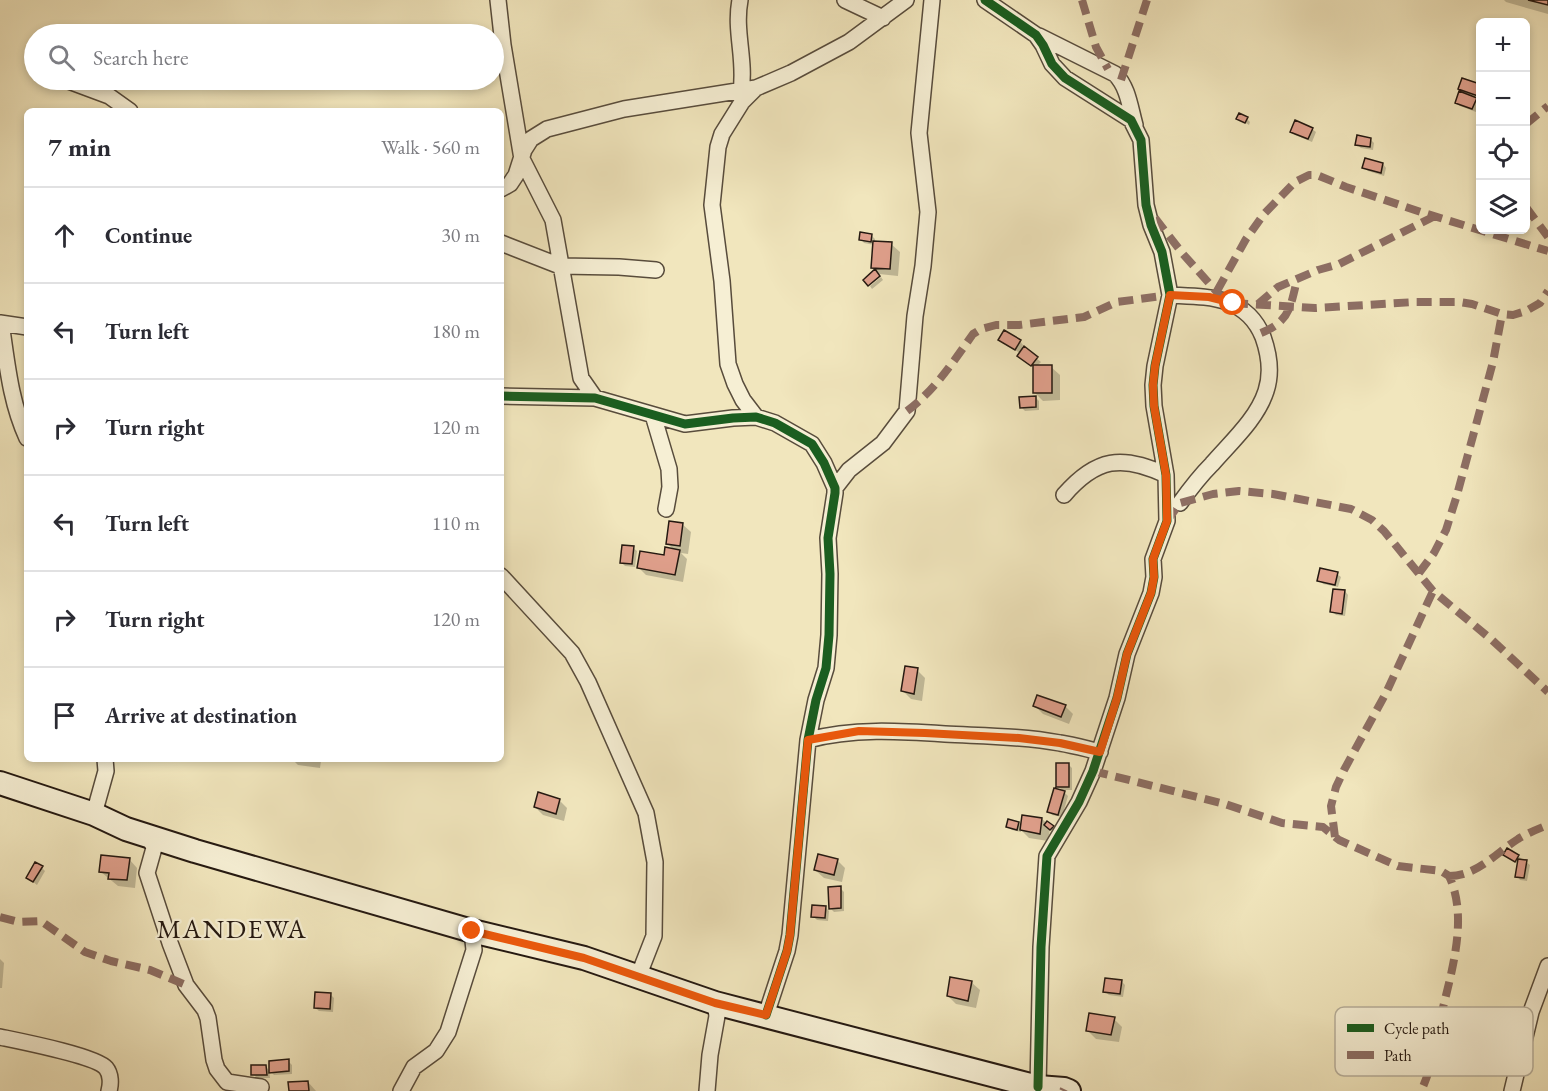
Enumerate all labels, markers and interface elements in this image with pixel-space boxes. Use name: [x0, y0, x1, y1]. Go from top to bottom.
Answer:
map controls: [1476, 18, 1530, 234]
button: +: [1476, 18, 1530, 72]
search box: [24, 24, 504, 90]
icon: search: [45, 41, 78, 74]
text: Search here: [93, 43, 188, 72]
button: −: [1476, 72, 1530, 126]
button: locate: [1476, 126, 1530, 180]
text: 7 min: [48, 130, 111, 164]
text: Walk · 560 m: [381, 134, 480, 160]
button: layers: [1476, 180, 1530, 234]
icon: ahead: [48, 219, 81, 252]
text: Continue: [105, 221, 192, 250]
text: 30 m: [441, 222, 480, 248]
route start: [1219, 289, 1245, 315]
icon: left: [48, 315, 81, 348]
text: Turn left: [105, 317, 189, 346]
text: 180 m: [432, 318, 480, 344]
icon: right: [48, 411, 81, 444]
text: Turn right: [105, 413, 204, 442]
text: 120 m: [432, 414, 480, 440]
icon: left: [48, 507, 81, 540]
text: Turn left: [105, 509, 189, 538]
text: 110 m: [432, 510, 480, 536]
icon: right: [48, 603, 81, 636]
text: Turn right: [105, 605, 204, 634]
text: 120 m: [432, 606, 480, 632]
icon: arrive: [48, 699, 81, 732]
text: Arrive at destination: [105, 701, 297, 730]
district label: MANDEWA: [157, 911, 307, 946]
route end: [458, 917, 484, 943]
legend: [1335, 1007, 1533, 1076]
text: Cycle path: [1384, 1018, 1449, 1039]
text: Path: [1384, 1045, 1412, 1066]

